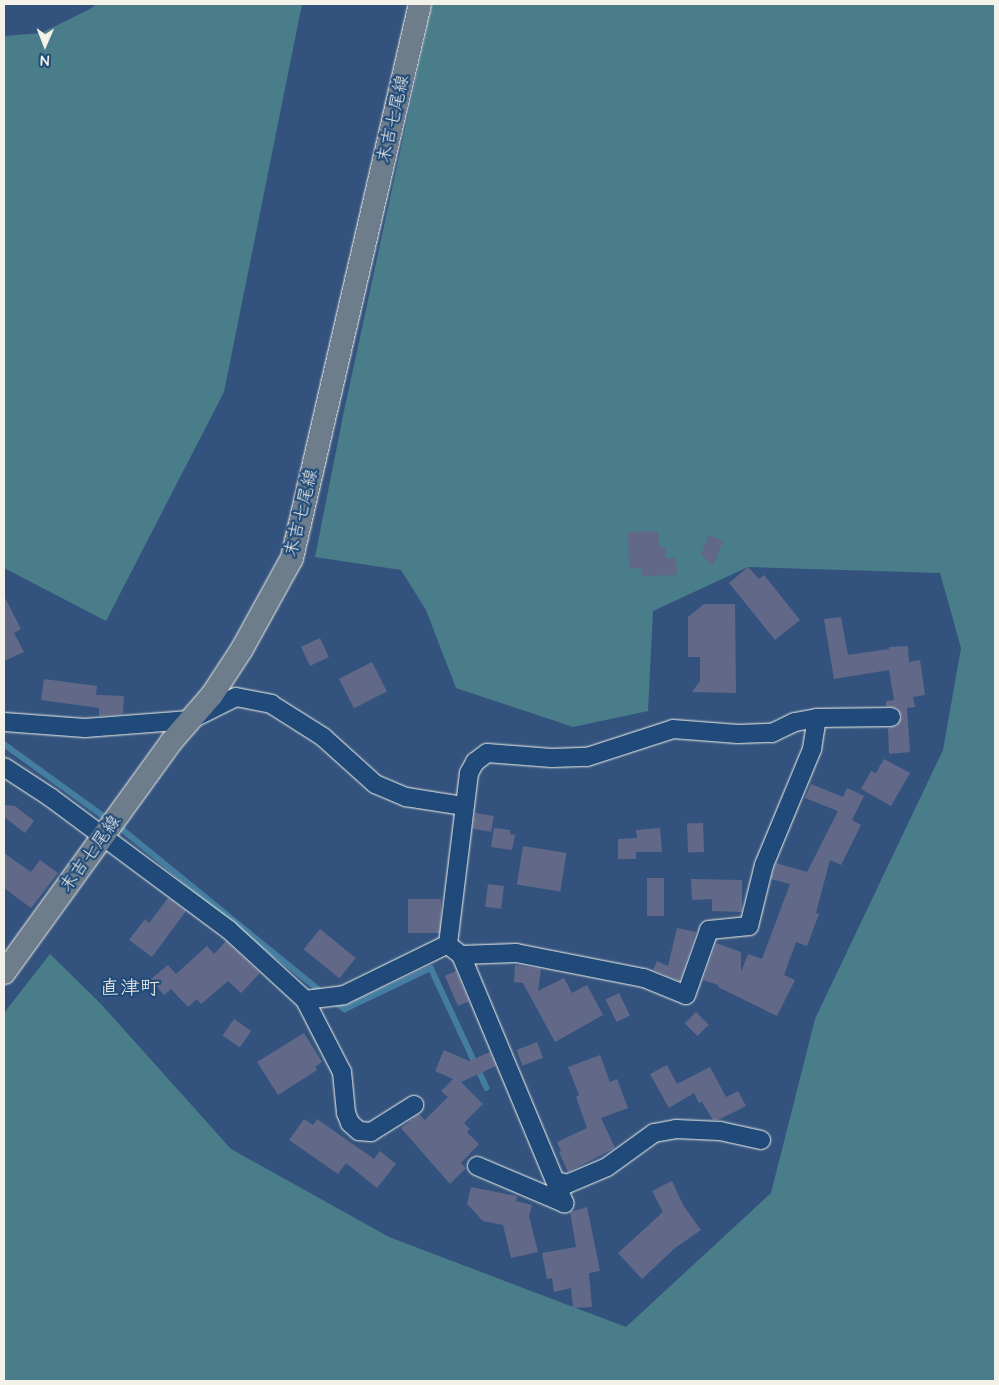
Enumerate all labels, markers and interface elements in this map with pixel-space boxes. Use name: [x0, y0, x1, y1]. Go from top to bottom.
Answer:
north arrow: [20, 20, 70, 70]
text: N: [40, 50, 49, 70]
street label: 末吉七尾線: [373, 73, 415, 165]
street label: 末吉七尾線: [281, 467, 323, 559]
street label: 末吉七尾線: [56, 811, 126, 897]
district label: 直津町: [100, 976, 160, 1000]

